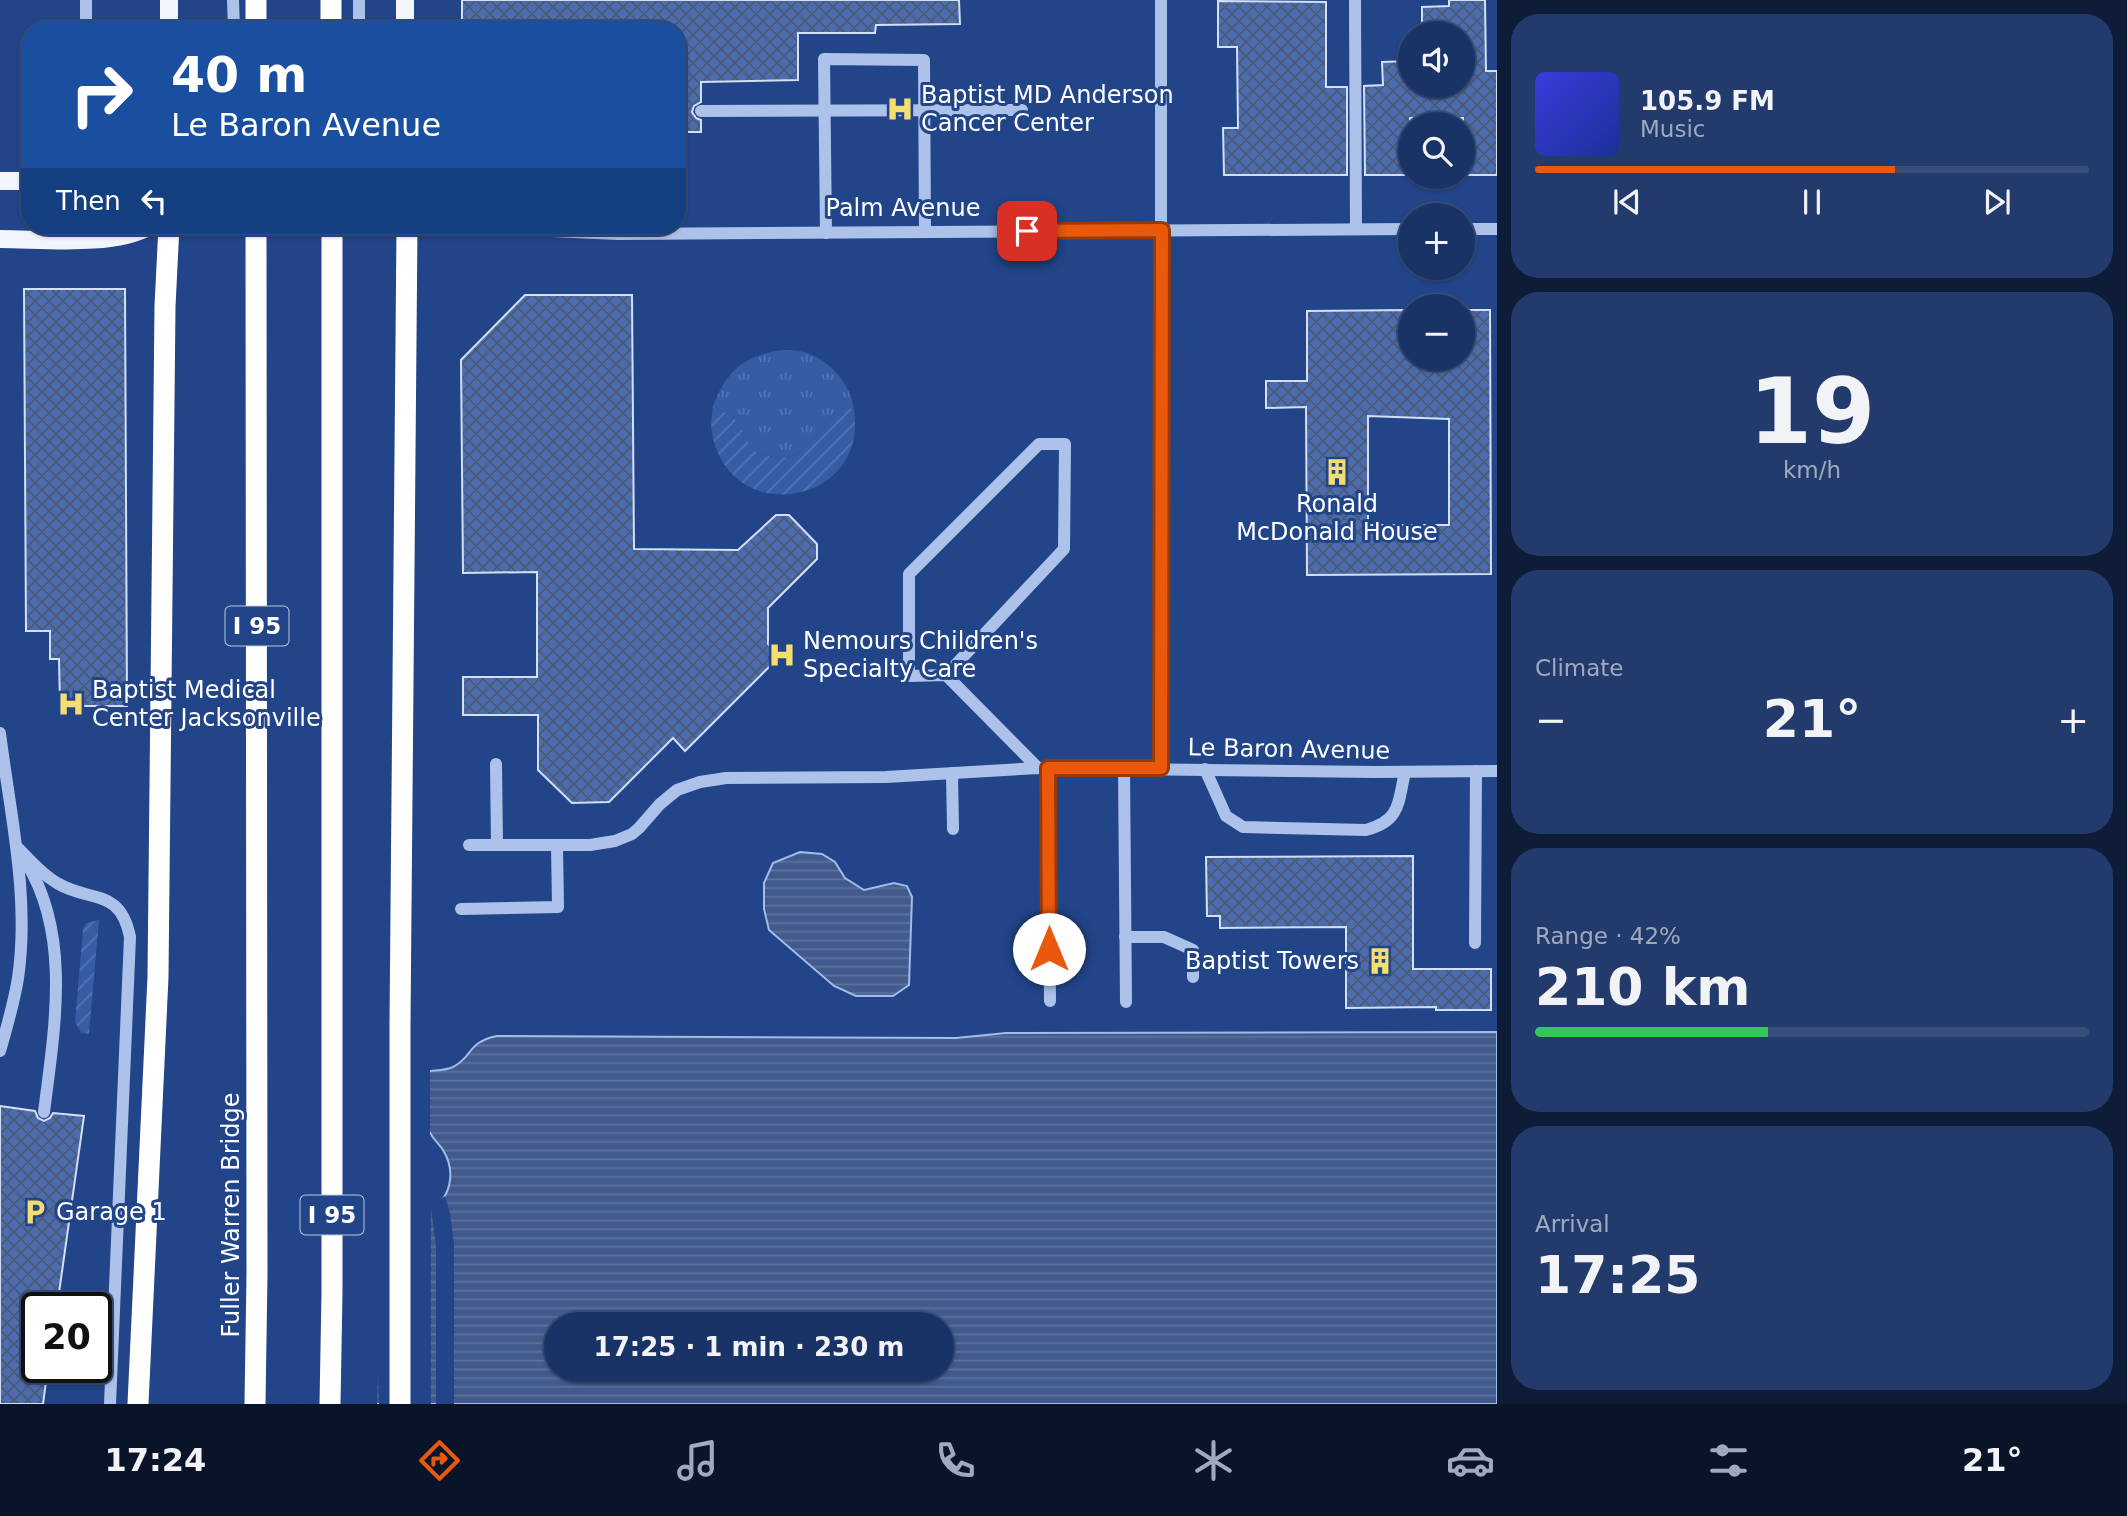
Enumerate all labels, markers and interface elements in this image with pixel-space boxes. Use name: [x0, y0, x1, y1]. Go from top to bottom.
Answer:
map controls: [1398, 21, 1475, 371]
button: sound: [1398, 21, 1475, 98]
text: 40 m: [171, 47, 307, 104]
icon: right: [56, 49, 147, 140]
place label: Baptist MD Anderson Cancer Center: [921, 81, 1174, 137]
text: 105.9 FM: [1640, 86, 1775, 116]
hospital icon: Baptist MD Anderson Cancer Center: [885, 94, 915, 124]
text: Le Baron Avenue: [171, 106, 441, 144]
button: search: [1398, 112, 1475, 189]
text: Music: [1640, 116, 1705, 142]
icon: left: [135, 182, 173, 220]
icon: previous: [1608, 183, 1646, 221]
icon: pause: [1793, 183, 1831, 221]
icon: next: [1978, 183, 2016, 221]
text: Then: [56, 186, 121, 216]
street label: Palm Avenue: [826, 194, 980, 222]
pin: [997, 201, 1057, 261]
button: +: [1398, 203, 1475, 280]
icon: arrive: [1008, 212, 1046, 250]
button: −: [1398, 294, 1475, 371]
text: 19: [1749, 359, 1875, 464]
building icon: Ronald McDonald House: [1322, 457, 1352, 487]
text: km/h: [1783, 457, 1841, 483]
place label: Ronald McDonald House: [1236, 490, 1438, 546]
road number: I 95: [226, 606, 288, 646]
place label: Nemours Children's Specialty Care: [803, 627, 1038, 683]
hospital icon: Nemours Children's Specialty Care: [767, 640, 797, 670]
text: Climate: [1535, 655, 1624, 681]
place label: Baptist Medical Center Jacksonville: [92, 676, 321, 732]
hospital icon: Baptist Medical Center Jacksonville: [56, 689, 86, 719]
text: 21°: [1763, 689, 1861, 749]
text: −: [1535, 698, 1567, 742]
text: +: [2057, 698, 2089, 742]
street label: Le Baron Avenue: [1187, 733, 1391, 765]
position arrow: [1012, 912, 1086, 986]
text: Range · 42%: [1535, 923, 1681, 949]
building icon: Baptist Towers: [1365, 946, 1395, 976]
place label: Baptist Towers: [1185, 947, 1359, 975]
text: 210 km: [1535, 957, 1750, 1017]
street label: Fuller Warren Bridge: [217, 1093, 245, 1337]
road number: I 95: [300, 1196, 364, 1234]
parking icon: Garage 1: [20, 1197, 50, 1227]
place label: Garage 1: [56, 1198, 167, 1226]
text: Arrival: [1535, 1211, 1610, 1237]
text: 17:25: [1535, 1245, 1701, 1305]
speed limit sign: 20: [21, 1292, 112, 1383]
text: 17:25 · 1 min · 230 m: [594, 1332, 904, 1362]
icon: directions: [415, 1436, 464, 1485]
icon: music: [673, 1436, 722, 1485]
icon: phone: [931, 1436, 980, 1485]
icon: climate: [1189, 1436, 1238, 1485]
icon: car: [1446, 1436, 1495, 1485]
icon: filters: [1704, 1436, 1753, 1485]
text: 17:24: [104, 1441, 206, 1479]
text: 21°: [1962, 1441, 2022, 1479]

